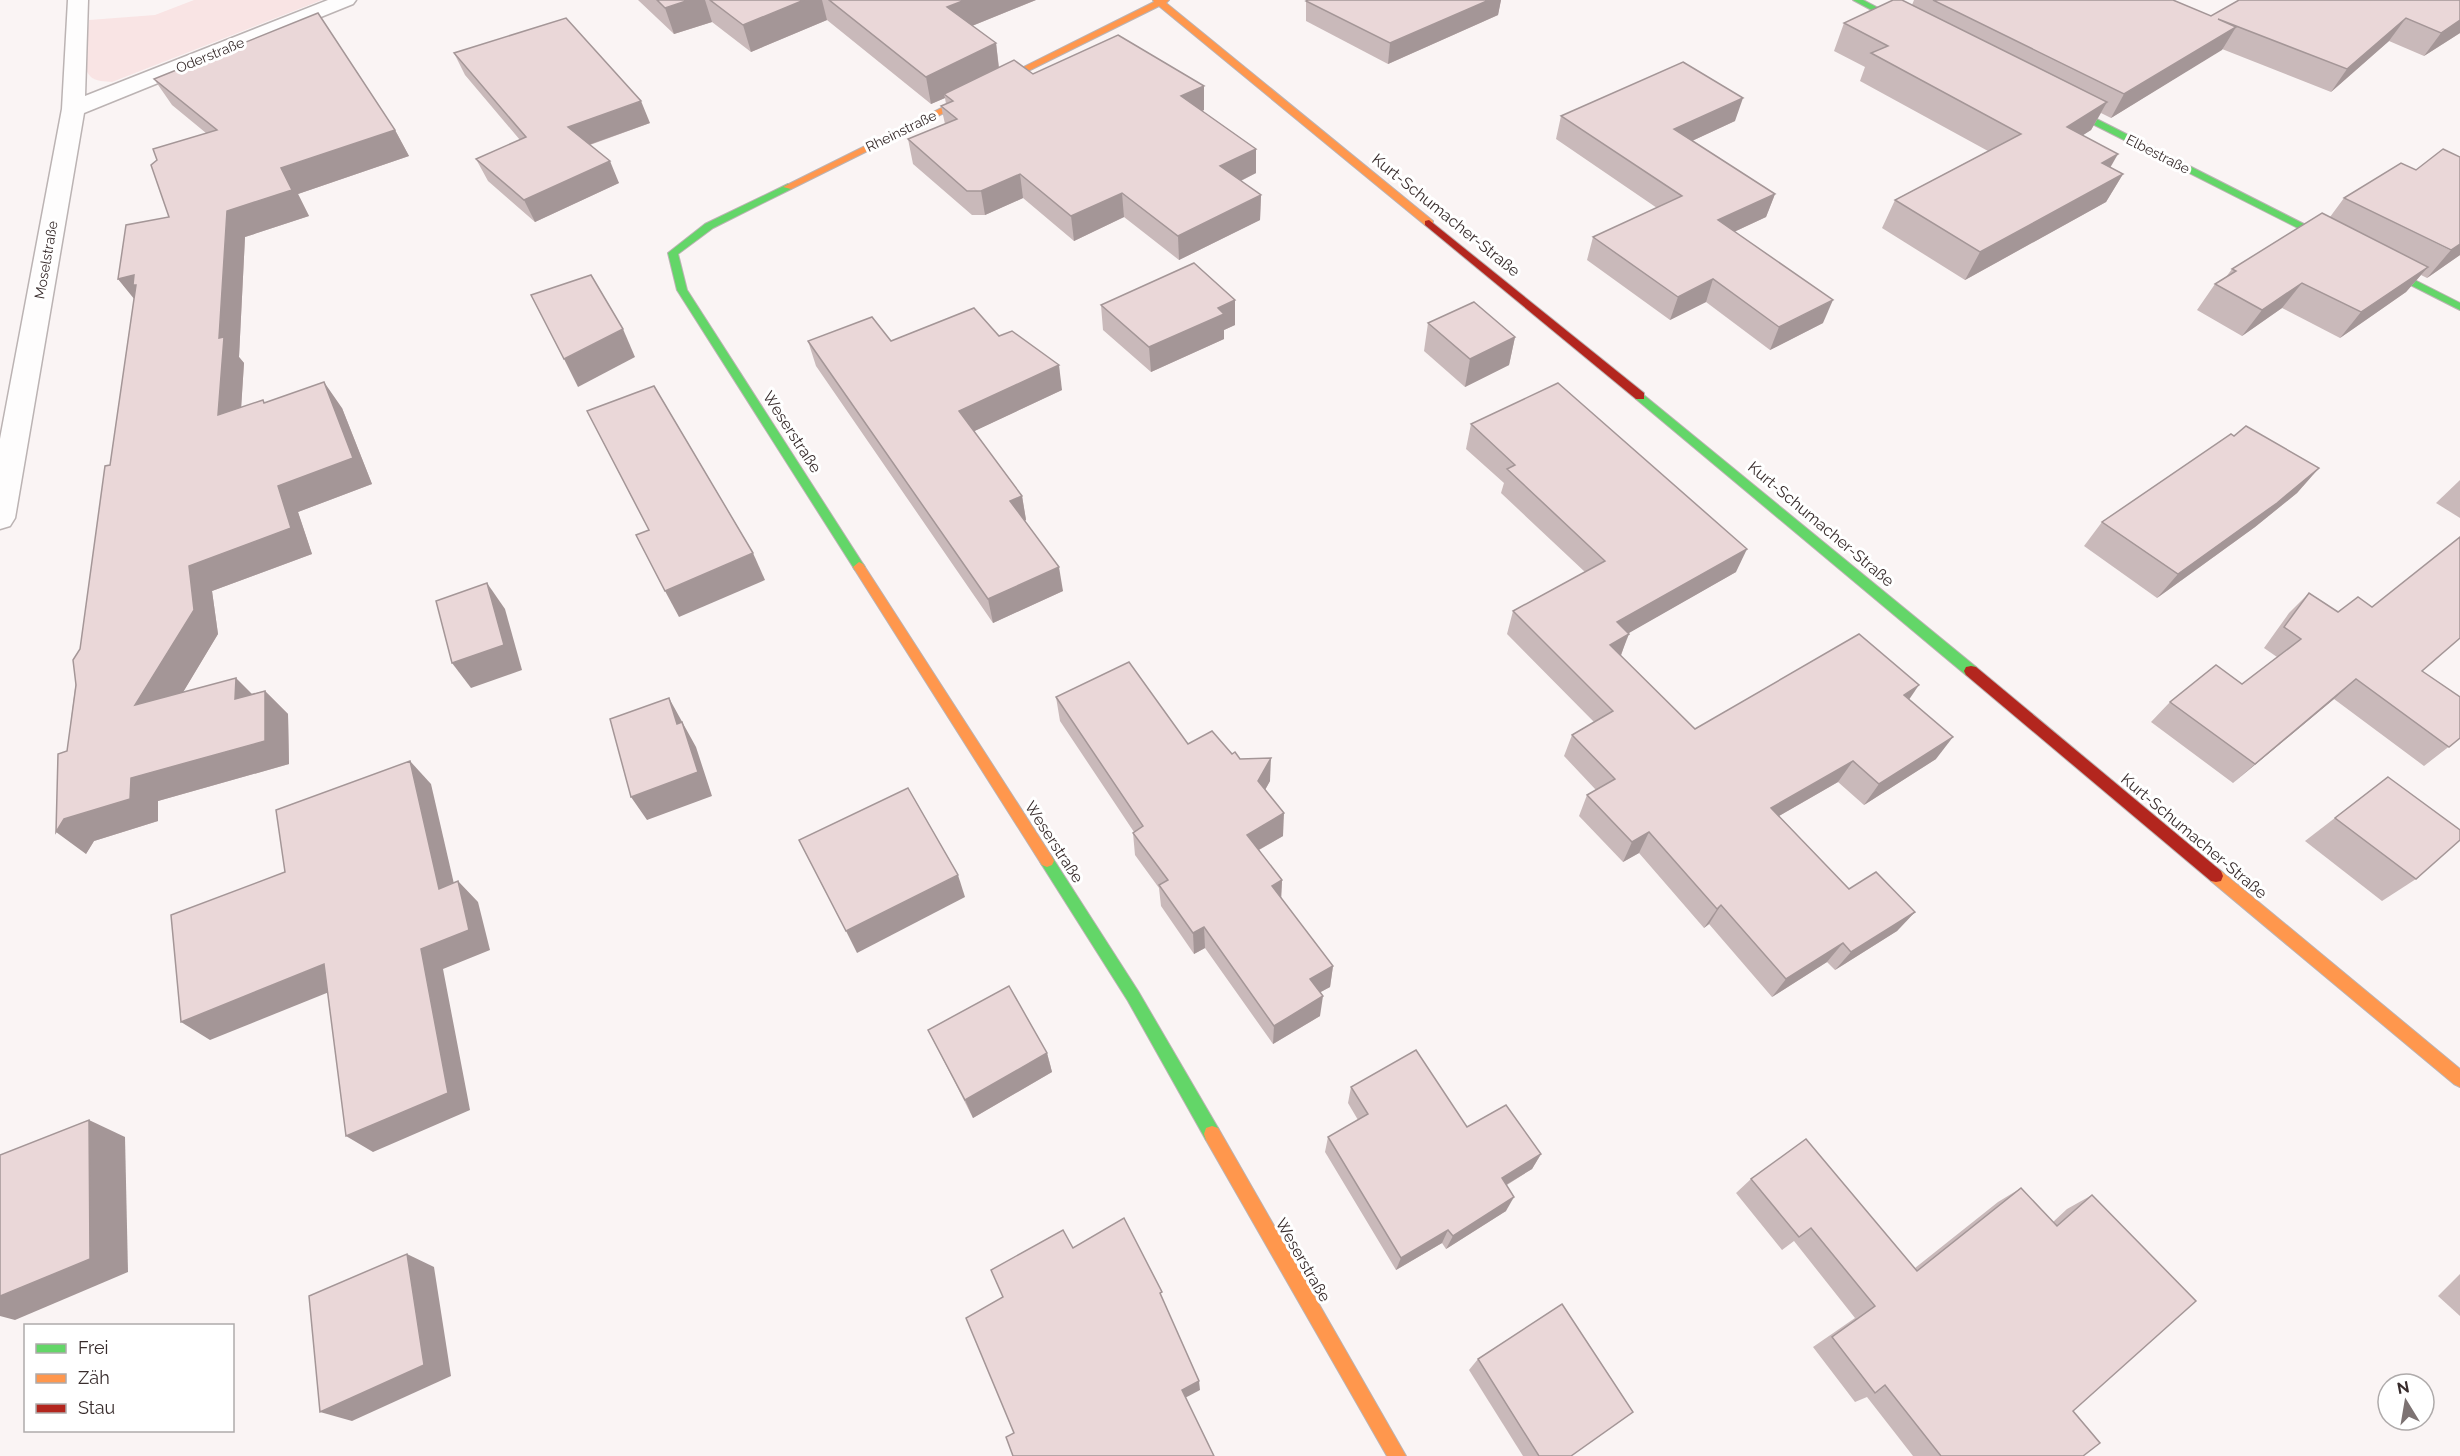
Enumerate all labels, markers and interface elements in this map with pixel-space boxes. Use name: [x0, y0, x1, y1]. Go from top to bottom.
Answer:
street label: Oderstraße: [174, 34, 246, 76]
street label: Rheinstraße: [863, 107, 939, 155]
street label: Elbestraße: [2124, 131, 2192, 177]
street label: Kurt-Schumacher-Straße: [1368, 150, 1524, 280]
street label: Moselstraße: [31, 220, 61, 300]
street label: Weserstraße: [759, 388, 825, 476]
street label: Kurt-Schumacher-Straße: [1744, 457, 1898, 591]
street label: Kurt-Schumacher-Straße: [2117, 769, 2271, 903]
street label: Weserstraße: [1021, 798, 1087, 886]
street label: Weserstraße: [1271, 1215, 1335, 1305]
legend: [24, 1324, 234, 1432]
text: Frei: [78, 1337, 108, 1358]
text: Zäh: [78, 1367, 110, 1388]
north arrow: [2376, 1372, 2436, 1432]
text: N: [2395, 1377, 2411, 1398]
text: Stau: [78, 1397, 115, 1418]

